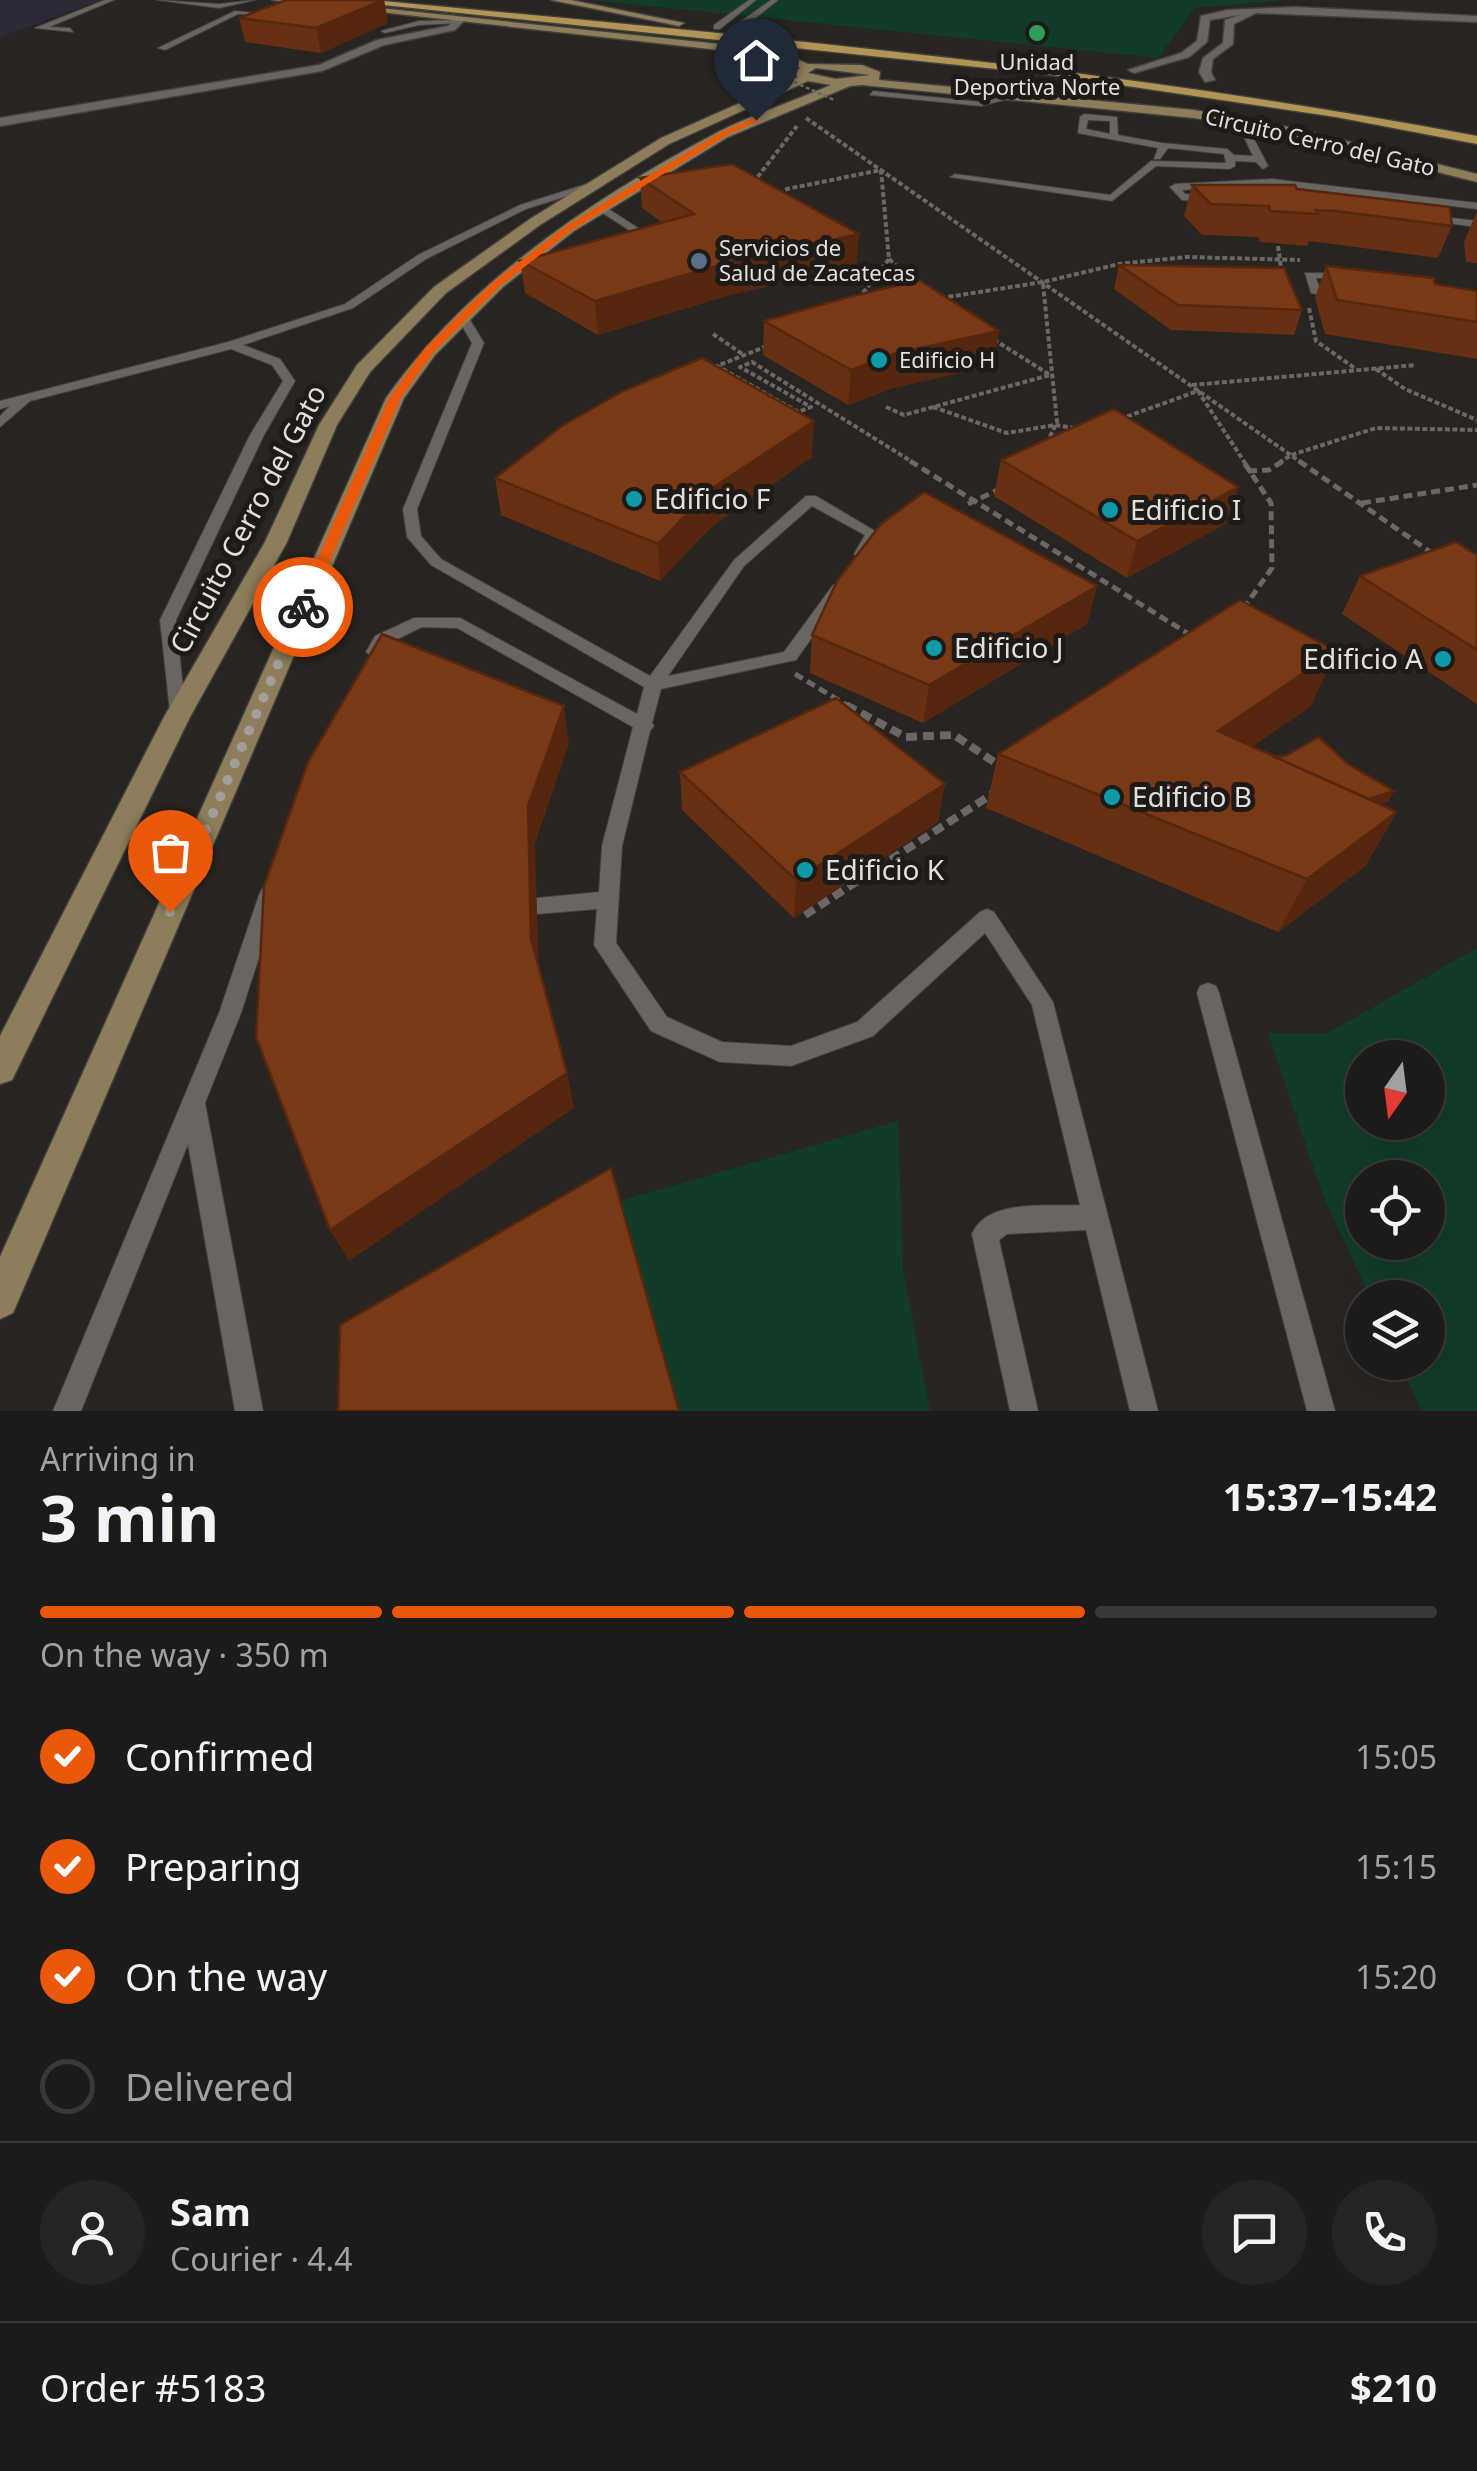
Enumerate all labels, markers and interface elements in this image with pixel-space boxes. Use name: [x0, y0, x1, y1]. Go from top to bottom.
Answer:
pin: [714, 18, 799, 121]
marker: Unidad Deportiva Norte: [1026, 22, 1048, 44]
icon: home: [729, 33, 784, 88]
place label: Unidad Deportiva Norte: [954, 46, 1120, 101]
street label: Circuito Cerro del Gato: [1202, 100, 1438, 182]
place label: Servicios de Salud de Zacatecas: [719, 232, 915, 287]
marker: Servicios de Salud de Zacatecas: [688, 250, 710, 272]
place label: Edificio H: [899, 344, 995, 374]
marker: Edificio H: [868, 349, 890, 371]
street label: Circuito Cerro del Gato: [160, 378, 334, 660]
place label: Edificio F: [654, 479, 770, 517]
marker: Edificio F: [623, 488, 645, 510]
place label: Edificio I: [1130, 490, 1241, 528]
marker: Edificio I: [1099, 499, 1121, 521]
courier: [253, 557, 353, 657]
icon: bike: [276, 580, 331, 635]
place label: Edificio J: [954, 628, 1063, 666]
marker: Edificio J: [923, 637, 945, 659]
place label: Edificio A: [1303, 639, 1423, 677]
marker: Edificio A: [1432, 648, 1454, 670]
place label: Edificio B: [1132, 777, 1252, 815]
marker: Edificio B: [1101, 786, 1123, 808]
pin: [128, 810, 213, 913]
icon: bag: [143, 825, 198, 880]
place label: Edificio K: [825, 850, 945, 888]
marker: Edificio K: [794, 859, 816, 881]
north arrow: [1345, 1040, 1445, 1140]
map controls: [1345, 1040, 1445, 1380]
button: locate: [1345, 1160, 1445, 1260]
button: layers: [1345, 1280, 1445, 1380]
text: Arriving in: [40, 1437, 195, 1480]
text: 15:37–15:42: [1223, 1470, 1437, 1522]
text: 3 min: [40, 1473, 219, 1561]
text: On the way · 350 m: [40, 1633, 329, 1676]
icon: check: [40, 1729, 95, 1784]
text: Confirmed: [125, 1730, 314, 1782]
text: 15:05: [1355, 1735, 1437, 1778]
icon: check: [40, 1839, 95, 1894]
text: Preparing: [125, 1840, 301, 1892]
text: 15:15: [1355, 1845, 1437, 1888]
icon: check: [40, 1949, 95, 2004]
text: On the way: [125, 1950, 327, 2002]
text: 15:20: [1355, 1955, 1437, 1998]
text: Delivered: [125, 2060, 294, 2112]
button: person: [40, 2180, 145, 2285]
button: chat: [1202, 2180, 1307, 2285]
button: phone: [1332, 2180, 1437, 2285]
text: Sam: [170, 2185, 251, 2237]
text: Courier · 4.4: [170, 2237, 353, 2280]
text: Order #5183: [40, 2361, 266, 2413]
text: $210: [1350, 2361, 1437, 2413]

